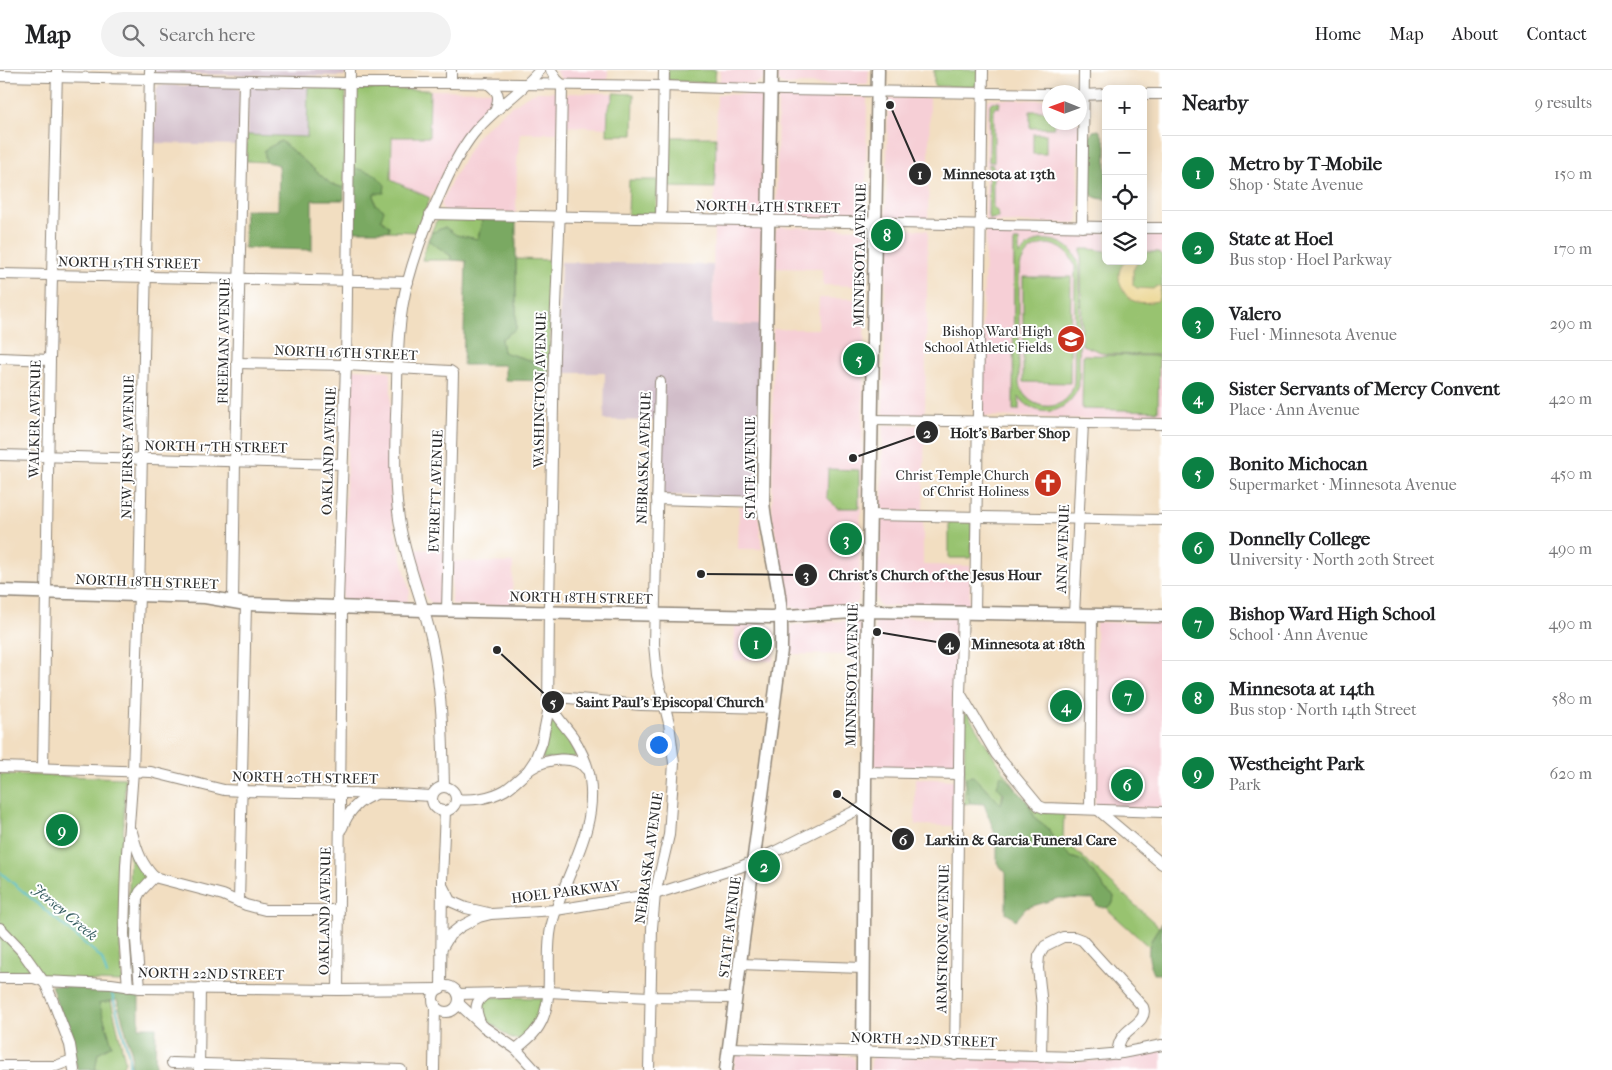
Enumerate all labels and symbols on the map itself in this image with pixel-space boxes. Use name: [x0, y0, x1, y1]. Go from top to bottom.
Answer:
north arrow: [1042, 85, 1087, 130]
callout: Minnesota at 13th: [908, 159, 1065, 189]
text: 1: [917, 165, 923, 183]
text: Minnesota at 13th: [942, 165, 1056, 183]
street label: MINNESOTA AVENUE: [850, 183, 870, 327]
street label: NORTH 14TH STREET: [695, 197, 841, 217]
pin: 8: [871, 216, 903, 254]
street label: NORTH 15TH STREET: [58, 253, 201, 273]
street label: FREEMAN AVENUE: [214, 277, 234, 404]
street label: WASHINGTON AVENUE: [530, 311, 550, 469]
place label: Bishop Ward High School Athletic Fields: [924, 323, 1052, 356]
school or university icon: Bishop Ward High School Athletic Fields: [1056, 324, 1086, 354]
pin: 5: [843, 340, 875, 378]
street label: NORTH 16TH STREET: [274, 342, 419, 364]
street label: WALKER AVENUE: [25, 359, 45, 479]
street label: NEW JERSEY AVENUE: [118, 374, 138, 519]
street label: OAKLAND AVENUE: [318, 386, 340, 515]
street label: NEBRASKA AVENUE: [633, 391, 655, 525]
street label: STATE AVENUE: [742, 417, 759, 519]
callout: Holt's Barber Shop: [915, 417, 1080, 447]
text: 2: [923, 424, 931, 442]
text: Holt's Barber Shop: [950, 424, 1070, 442]
street label: EVERETT AVENUE: [425, 429, 447, 553]
street label: NORTH 17TH STREET: [144, 437, 288, 457]
place label: Christ Temple Church of Christ Holiness: [896, 467, 1029, 500]
church icon: Christ Temple Church of Christ Holiness: [1033, 468, 1063, 498]
street label: ANN AVENUE: [1053, 504, 1073, 595]
pin: 3: [830, 520, 862, 558]
callout: Christ's Church of the Jesus Hour: [793, 560, 1051, 590]
text: 3: [803, 566, 809, 584]
text: Christ's Church of the Jesus Hour: [829, 566, 1042, 584]
street label: NORTH 18TH STREET: [75, 571, 220, 593]
street label: NORTH 18TH STREET: [509, 588, 653, 608]
street label: MINNESOTA AVENUE: [842, 603, 862, 747]
pin: 1: [740, 624, 772, 662]
callout: Minnesota at 18th: [936, 629, 1095, 659]
text: 4: [944, 635, 955, 653]
text: Minnesota at 18th: [970, 635, 1085, 653]
pin: 7: [1112, 677, 1144, 715]
callout: Saint Paul's Episcopal Church: [540, 687, 774, 717]
pin: 4: [1050, 687, 1082, 725]
text: 5: [550, 693, 557, 711]
text: Saint Paul's Episcopal Church: [576, 693, 765, 711]
your location: [646, 732, 672, 758]
pin: 6: [1111, 766, 1143, 804]
street label: NORTH 20TH STREET: [232, 768, 379, 788]
street label: NEBRASKA AVENUE: [631, 791, 667, 925]
pin: 9: [46, 811, 78, 849]
callout: Larkin & Garcia Funeral Care: [890, 824, 1126, 854]
text: 6: [899, 831, 908, 849]
text: Larkin & Garcia Funeral Care: [926, 831, 1117, 849]
street label: OAKLAND AVENUE: [315, 846, 335, 975]
pin: 2: [748, 847, 780, 885]
street label: ARMSTRONG AVENUE: [933, 864, 953, 1014]
street label: STATE AVENUE: [715, 875, 745, 979]
street label: HOEL PARKWAY: [510, 877, 622, 907]
water label: Jersey Creek: [29, 879, 101, 945]
street label: NORTH 22ND STREET: [138, 964, 285, 984]
street label: NORTH 22ND STREET: [850, 1029, 998, 1051]

